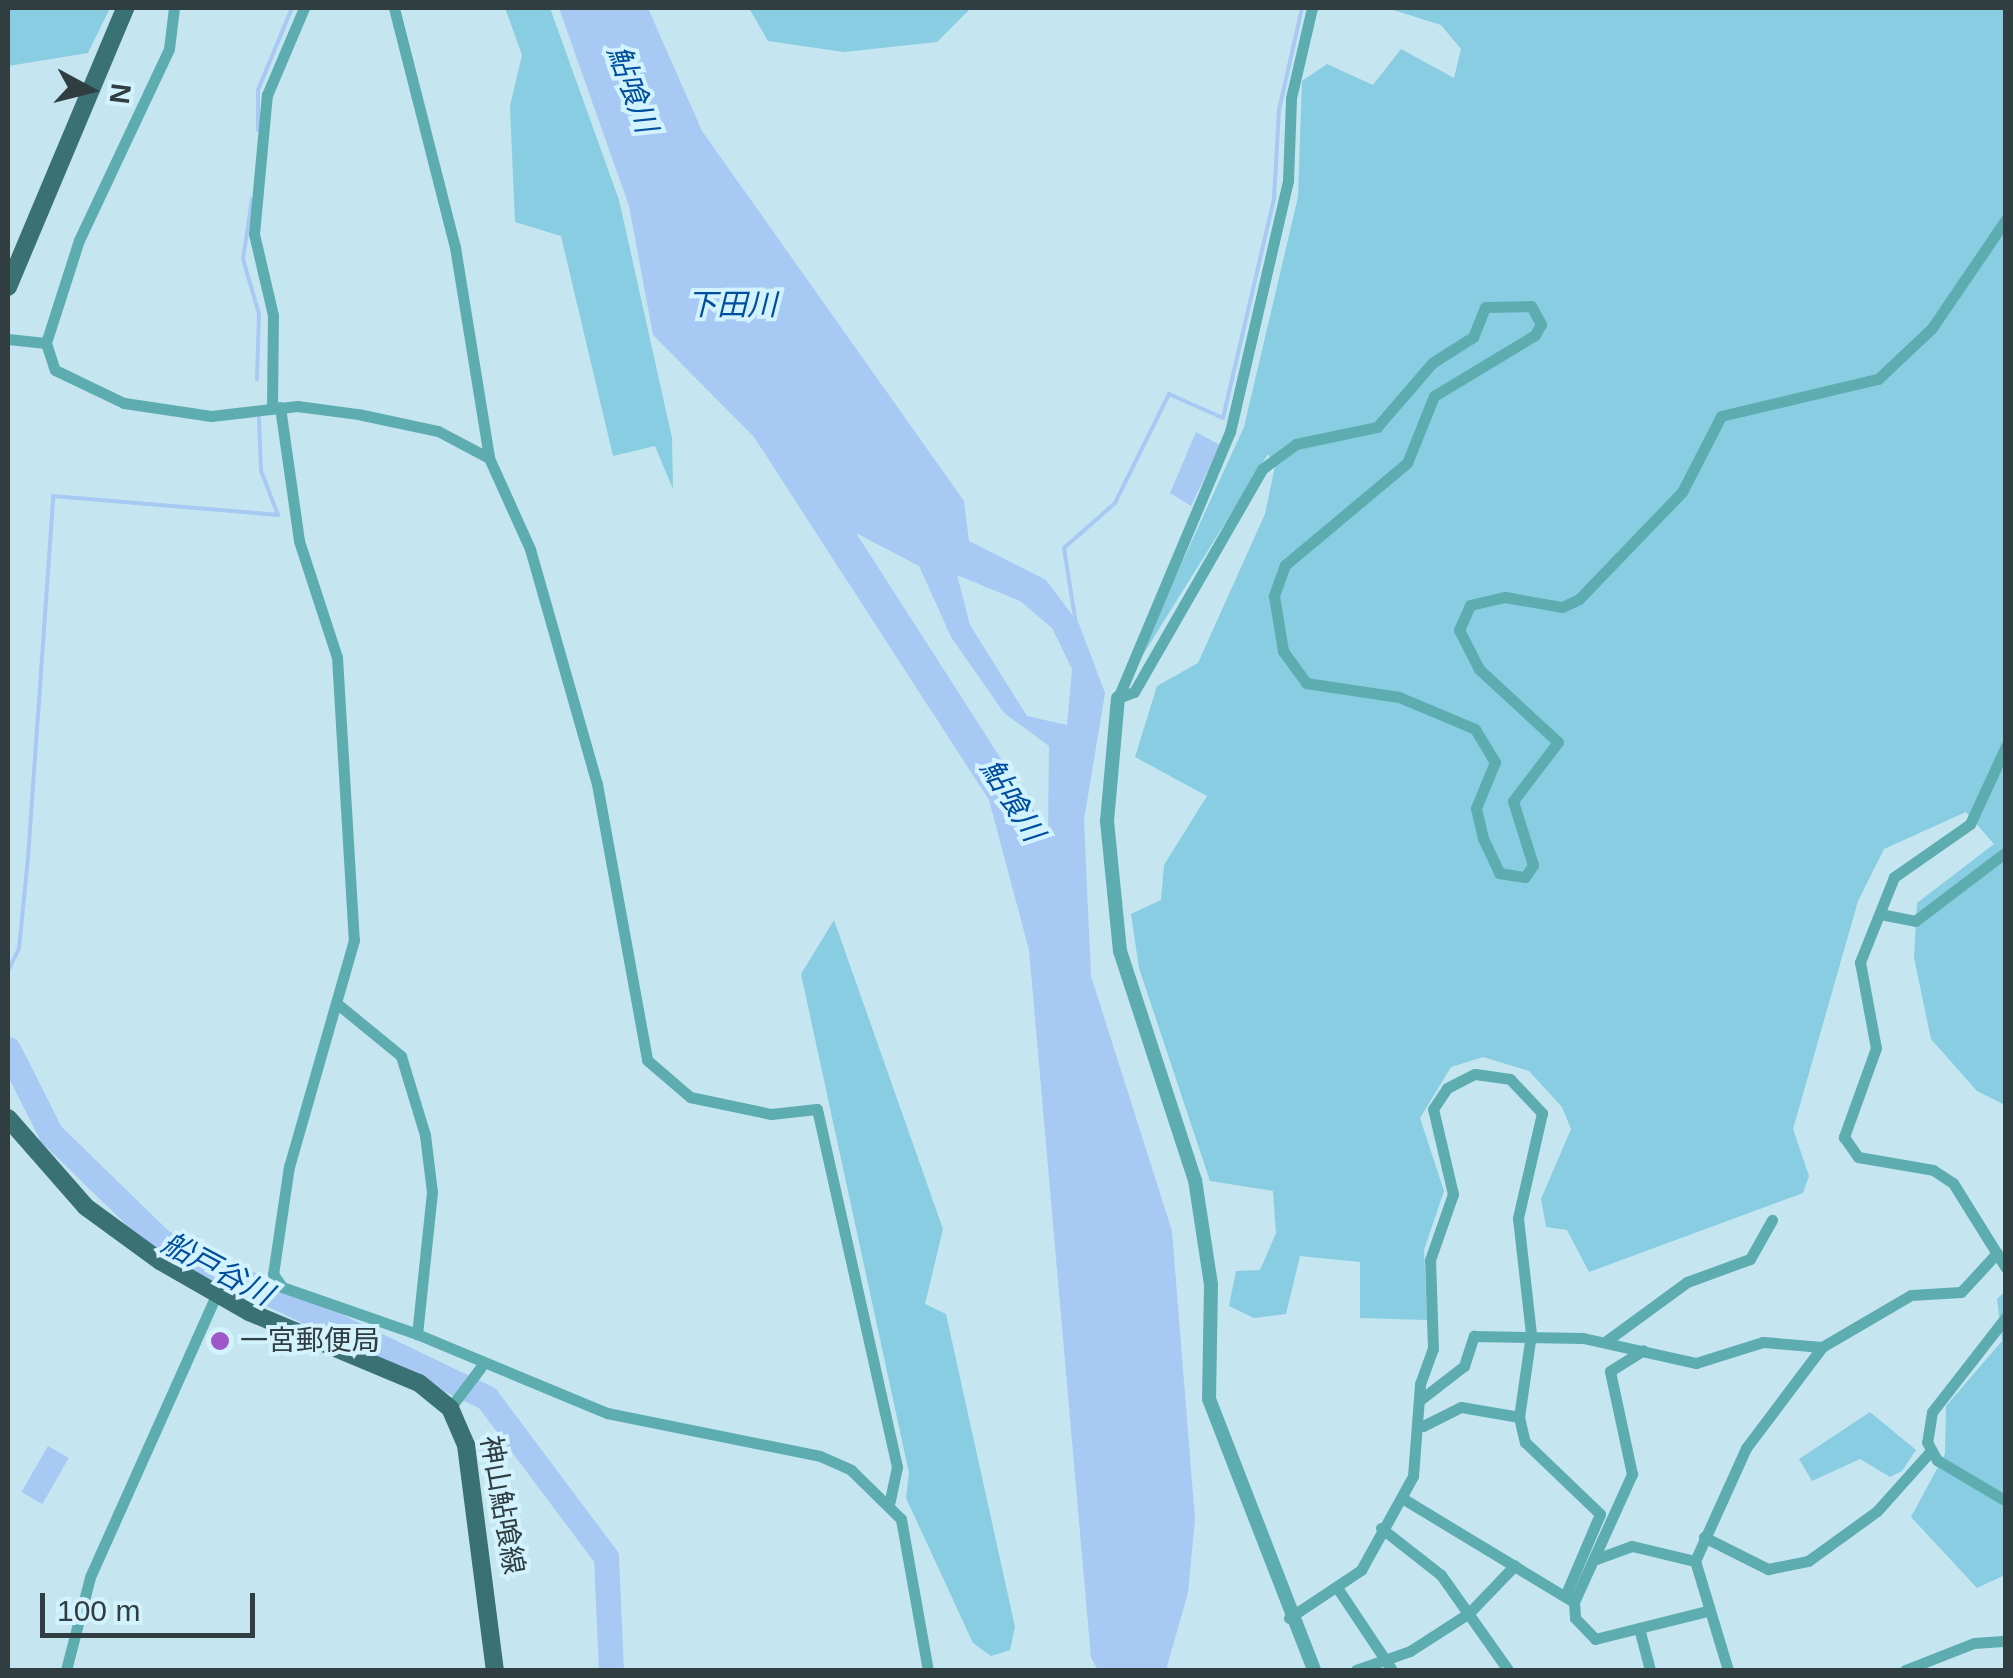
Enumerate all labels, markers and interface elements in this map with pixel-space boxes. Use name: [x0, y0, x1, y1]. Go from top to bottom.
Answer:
north arrow: [40, 40, 140, 140]
water label: 鮎喰川: [600, 41, 664, 137]
text: N: [104, 82, 137, 106]
water label: 下田川: [687, 287, 777, 323]
water label: 鮎喰川: [973, 752, 1051, 848]
water label: 船戸谷川: [156, 1225, 278, 1313]
place label: 一宮郵便局: [240, 1324, 380, 1358]
marker: 一宮郵便局: [209, 1330, 231, 1352]
street label: 神山鮎喰線: [473, 1433, 531, 1577]
scale bar: [45, 1573, 260, 1635]
text: 100 m: [57, 1594, 140, 1627]

